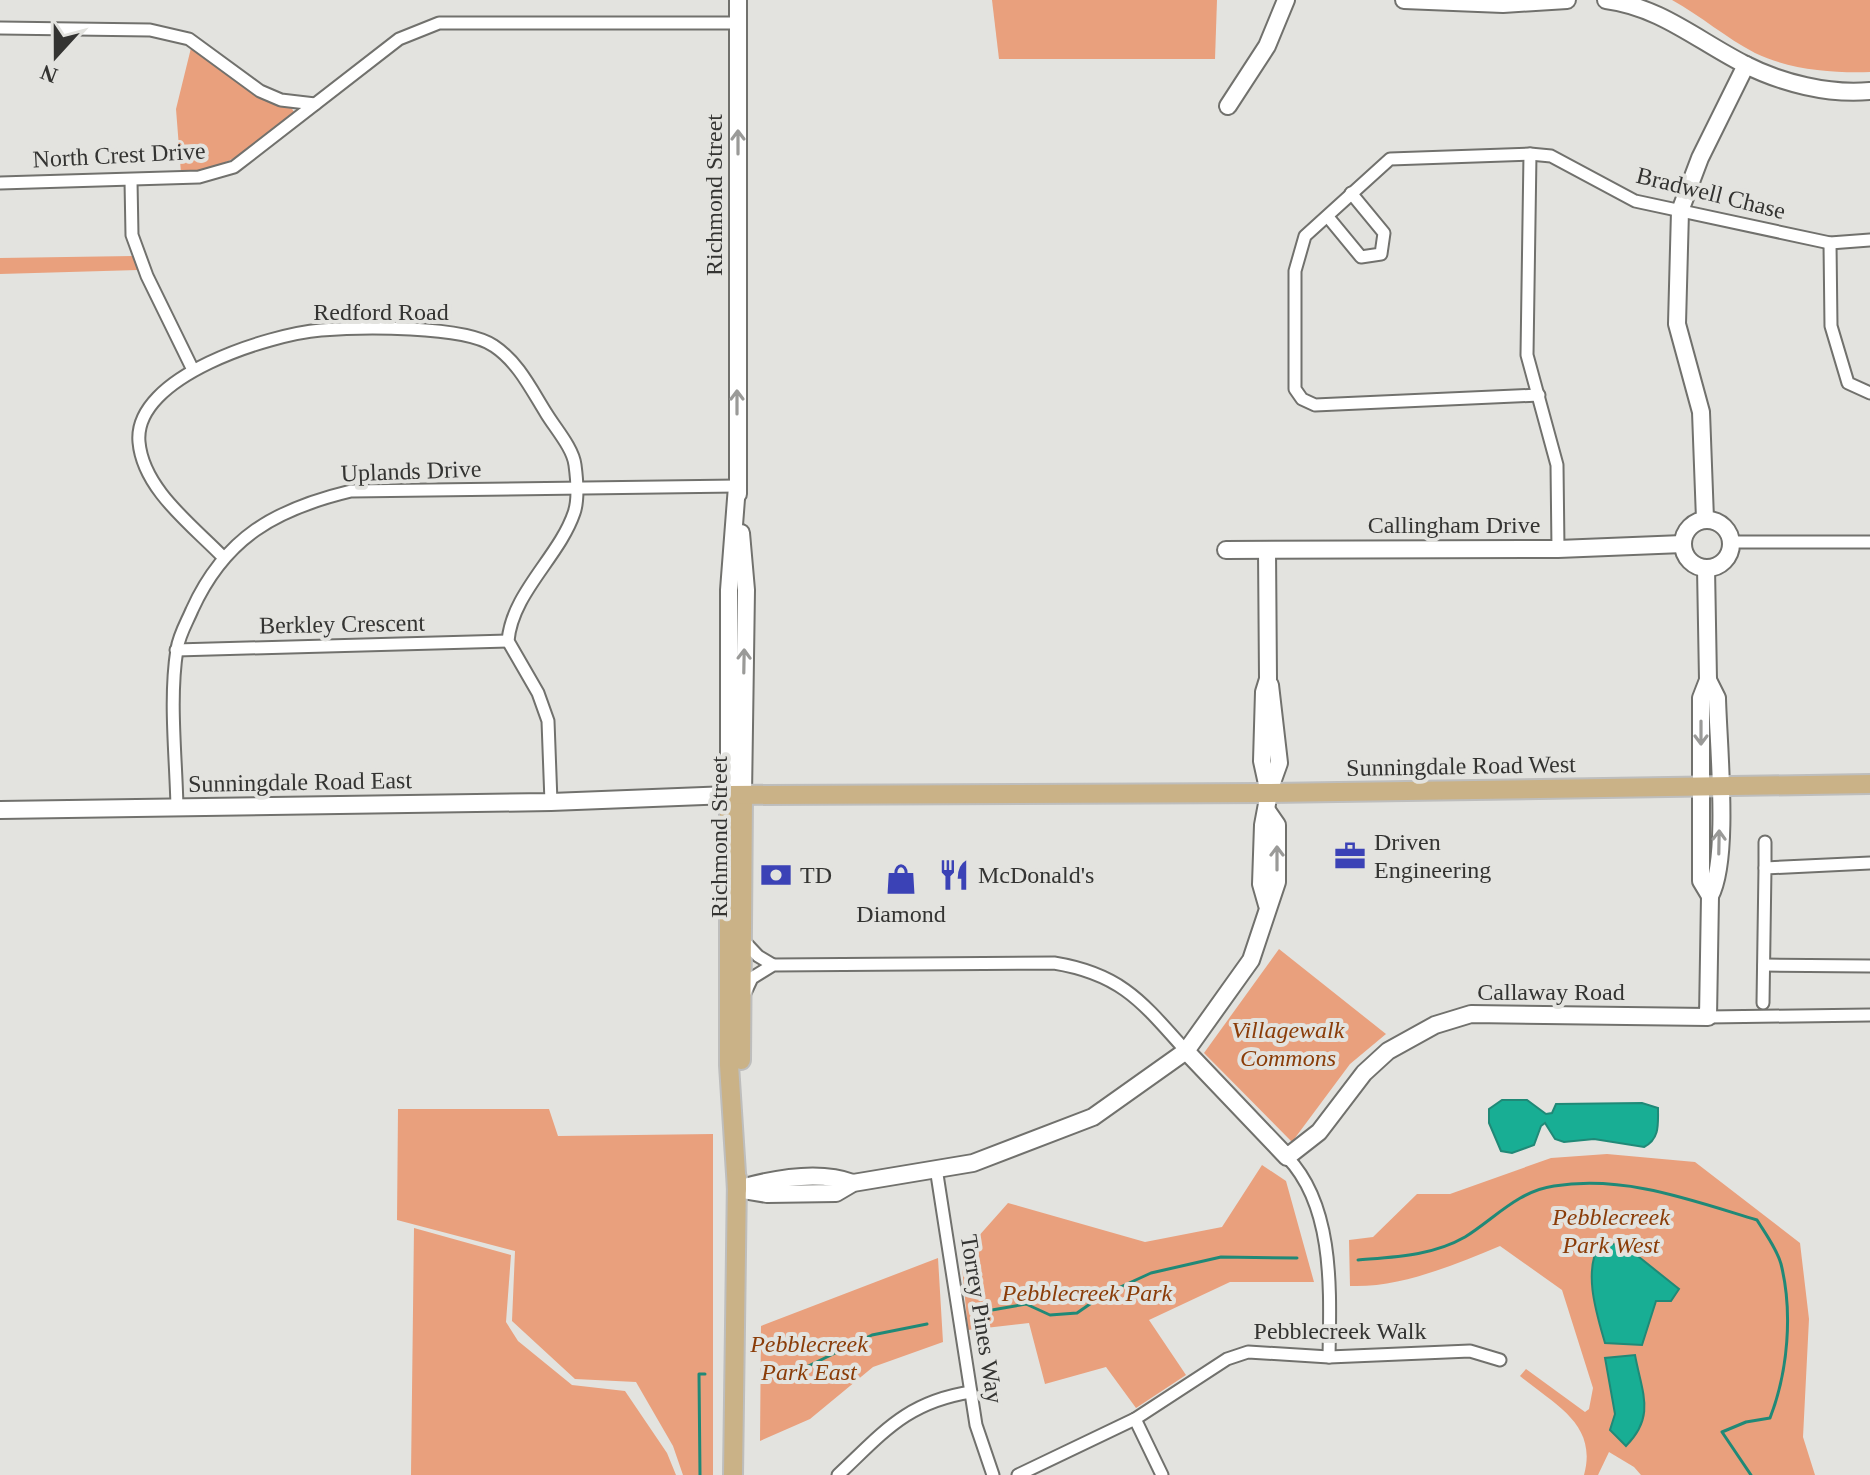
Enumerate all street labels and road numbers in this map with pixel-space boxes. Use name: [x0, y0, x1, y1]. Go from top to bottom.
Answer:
street label: Richmond Street: [701, 114, 727, 276]
street label: North Crest Drive: [32, 137, 206, 173]
street label: Bradwell Chase: [1634, 162, 1788, 224]
street label: Redford Road: [313, 299, 449, 325]
street label: Uplands Drive: [340, 456, 482, 486]
street label: Callingham Drive: [1368, 512, 1540, 538]
street label: Berkley Crescent: [259, 610, 426, 638]
street label: Sunningdale Road West: [1346, 751, 1576, 781]
street label: Richmond Street: [706, 756, 732, 918]
street label: Sunningdale Road East: [188, 767, 413, 797]
street label: Callaway Road: [1477, 979, 1625, 1005]
street label: Torrey Pines Way: [956, 1233, 1008, 1405]
street label: Pebblecreek Walk: [1254, 1318, 1426, 1344]

